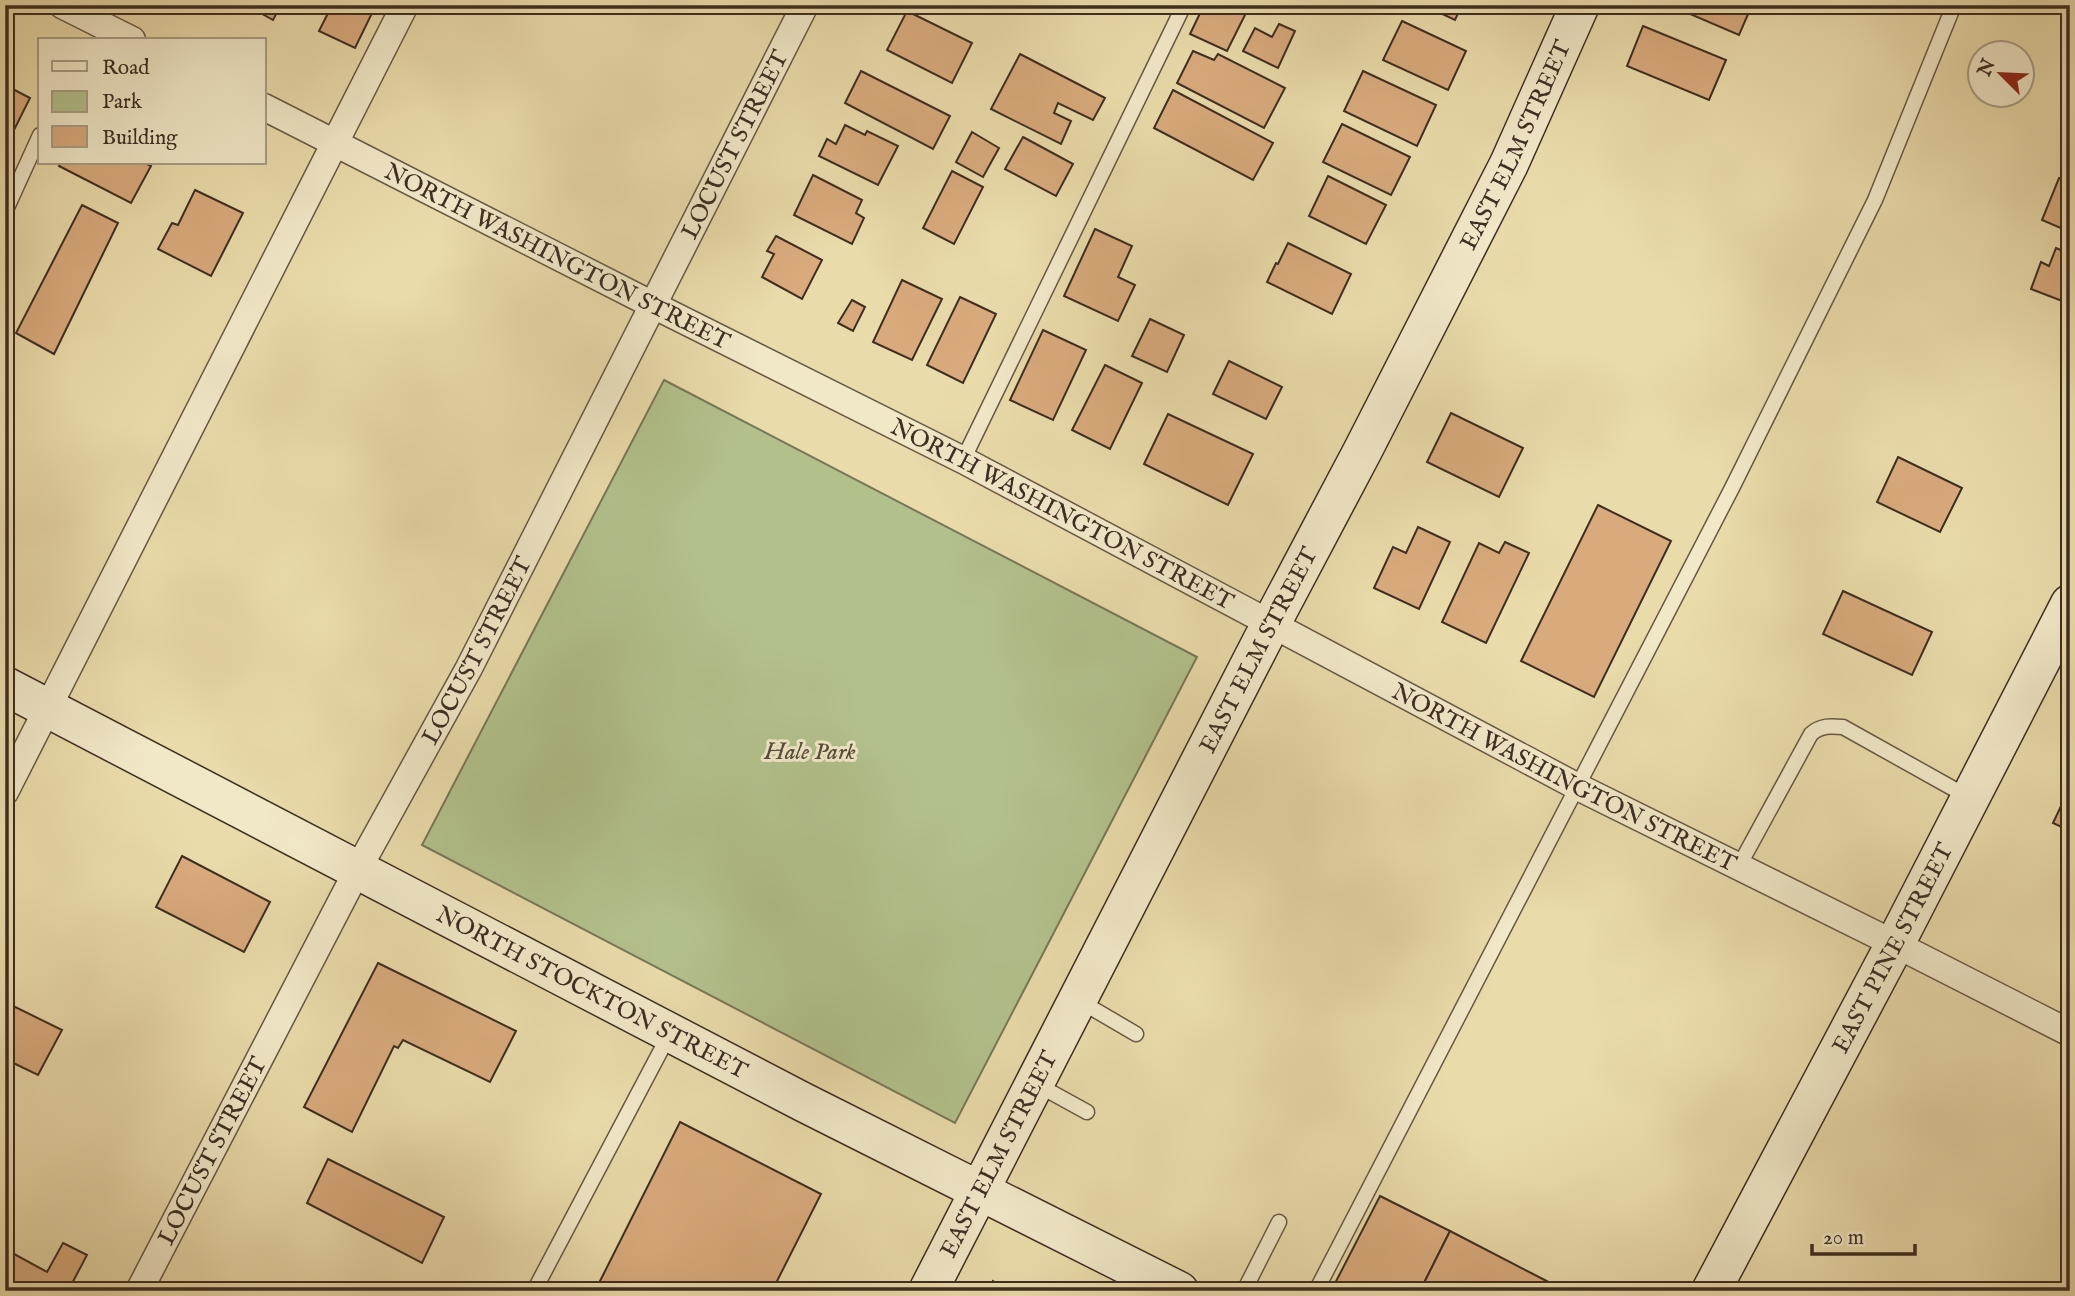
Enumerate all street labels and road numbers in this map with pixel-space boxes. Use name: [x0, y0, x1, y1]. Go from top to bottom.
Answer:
street label: EAST ELM STREET: [1454, 35, 1579, 255]
street label: LOCUST STREET: [675, 45, 797, 245]
street label: NORTH WASHINGTON STREET: [379, 157, 735, 358]
street label: NORTH WASHINGTON STREET: [885, 412, 1239, 618]
street label: EAST ELM STREET: [1193, 542, 1326, 759]
street label: LOCUST STREET: [416, 552, 540, 751]
street label: NORTH WASHINGTON STREET: [1386, 677, 1742, 880]
street label: EAST PINE STREET: [1826, 838, 1962, 1059]
street label: NORTH STOCKTON STREET: [430, 899, 753, 1088]
street label: EAST ELM STREET: [934, 1046, 1066, 1263]
street label: LOCUST STREET: [151, 1052, 275, 1251]

